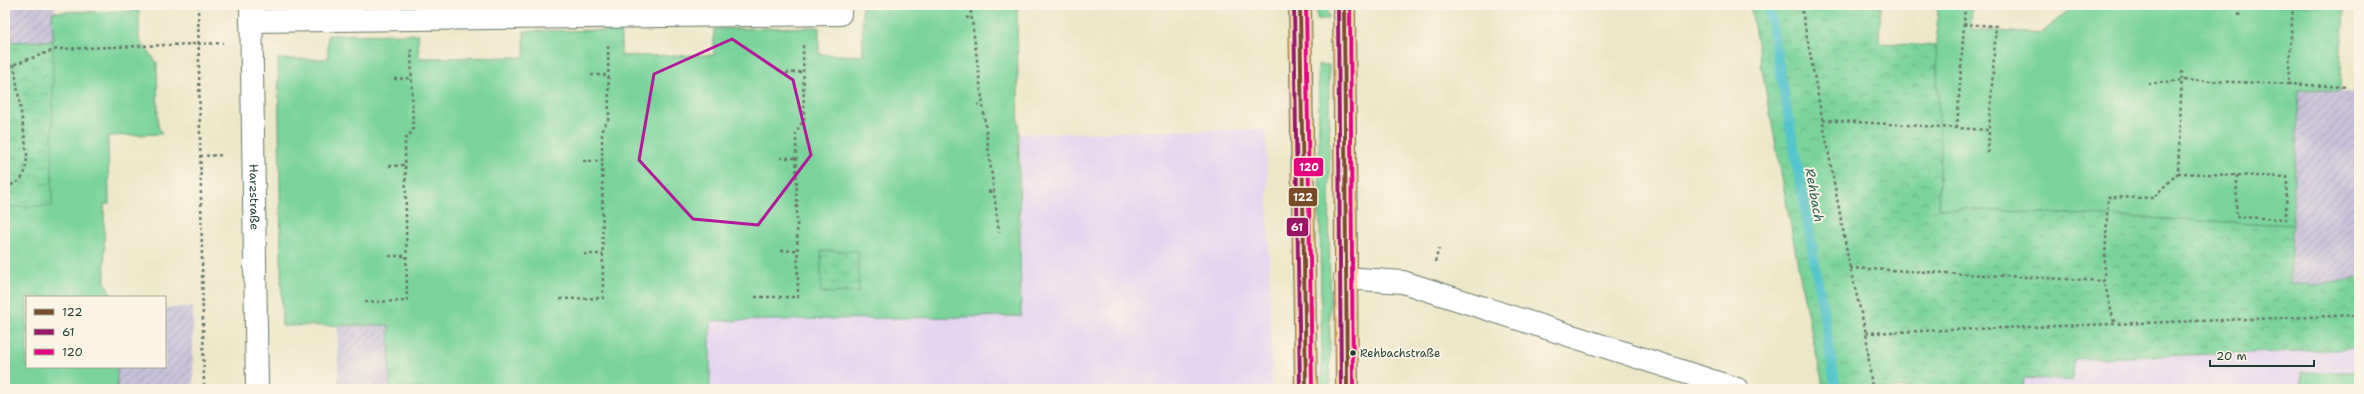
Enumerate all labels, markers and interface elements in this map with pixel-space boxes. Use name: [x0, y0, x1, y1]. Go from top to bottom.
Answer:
line badge: 120: [1293, 157, 1324, 177]
text: 120: [1299, 160, 1319, 175]
street label: Harzstraße: [245, 164, 263, 230]
water label: Rehbach: [1801, 167, 1828, 223]
line badge: 122: [1288, 187, 1318, 207]
text: 122: [1293, 190, 1313, 205]
line badge: 61: [1286, 217, 1309, 237]
text: 61: [1291, 220, 1303, 235]
legend: [26, 296, 166, 368]
text: 122: [62, 304, 83, 320]
text: 61: [62, 324, 75, 340]
scale bar: [2210, 342, 2314, 368]
text: 120: [62, 344, 83, 360]
place label: Rehbachstraße: [1360, 346, 1440, 361]
marker: Rehbachstraße: [1348, 348, 1358, 358]
text: 20 m: [2216, 348, 2247, 364]

